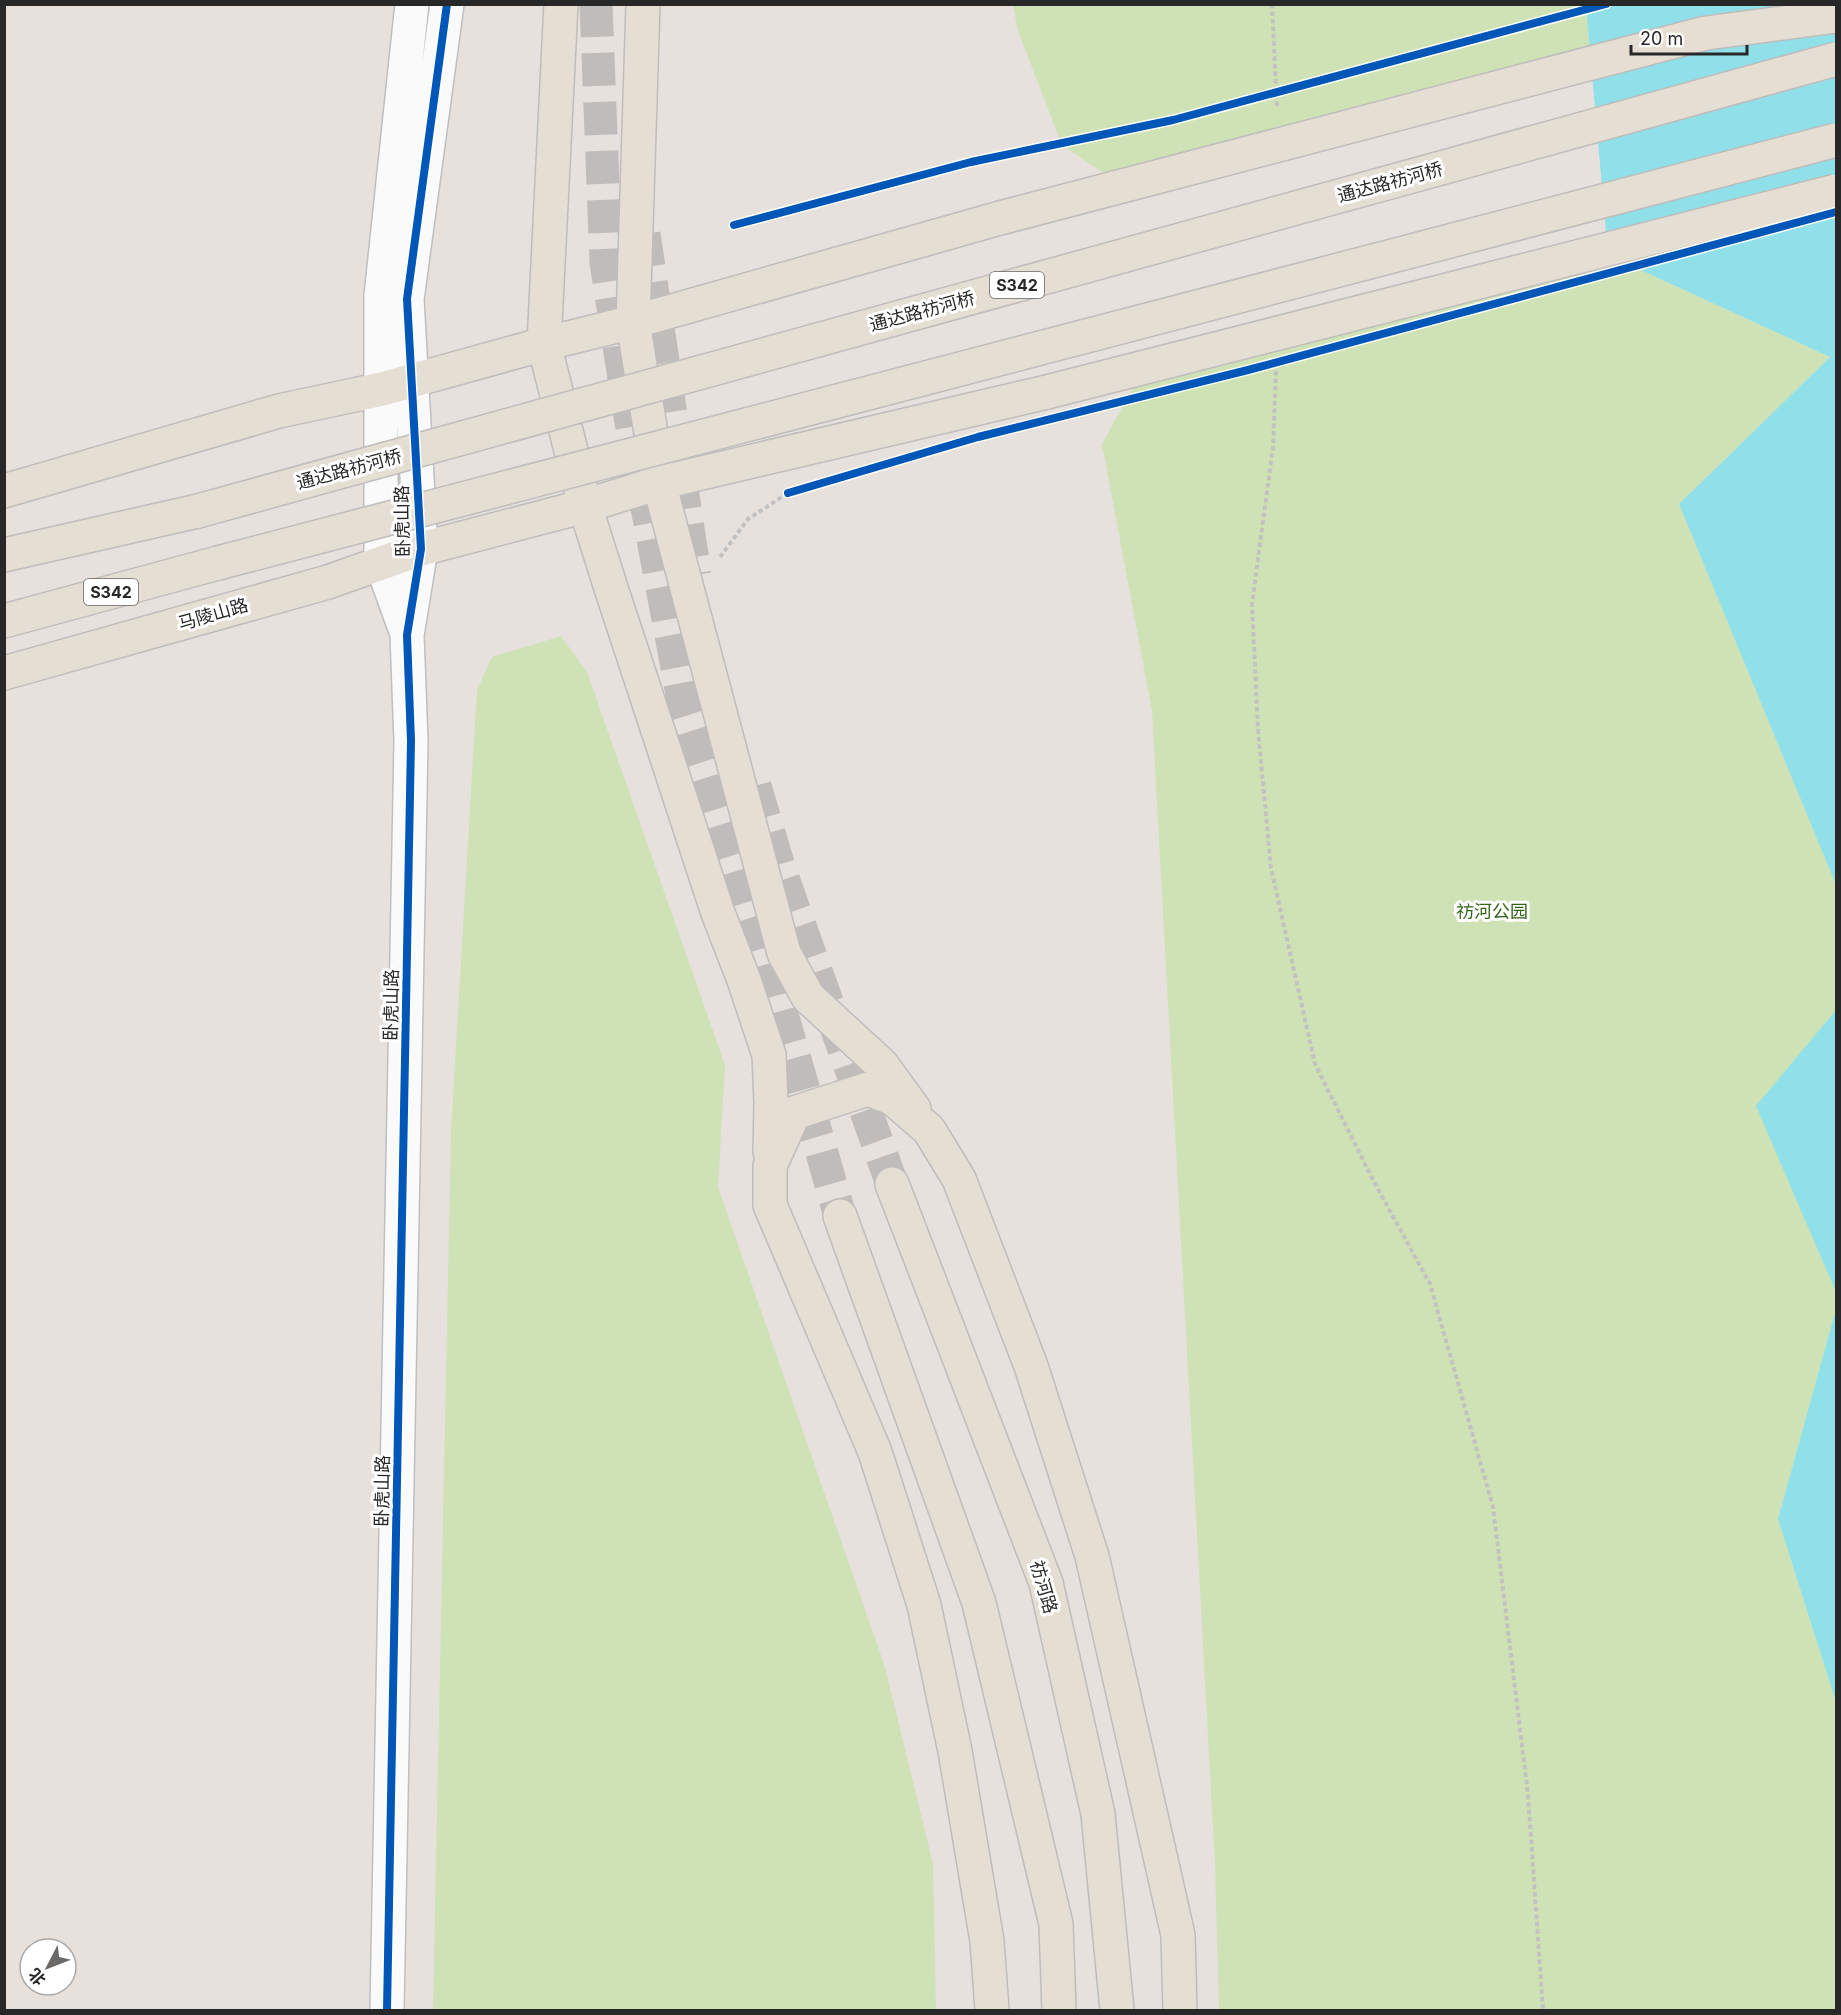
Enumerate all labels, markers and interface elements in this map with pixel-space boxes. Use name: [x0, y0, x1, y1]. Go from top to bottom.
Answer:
scale bar: [1631, 18, 1746, 56]
text: 20 m: [1640, 28, 1683, 49]
street label: 通达路祊河桥: [1335, 158, 1445, 206]
road number: S342: [990, 272, 1044, 298]
street label: 通达路祊河桥: [867, 287, 977, 335]
street label: 通达路祊河桥: [294, 445, 404, 493]
street label: 卧虎山路: [391, 485, 413, 557]
road number: S342: [84, 579, 138, 605]
street label: 马陵山路: [176, 594, 250, 634]
park label: 祊河公园: [1456, 901, 1528, 922]
street label: 卧虎山路: [380, 969, 402, 1041]
street label: 卧虎山路: [371, 1455, 393, 1527]
street label: 祊河路: [1026, 1558, 1062, 1616]
north arrow: [18, 1937, 78, 1997]
text: 北: [24, 1964, 50, 1990]

